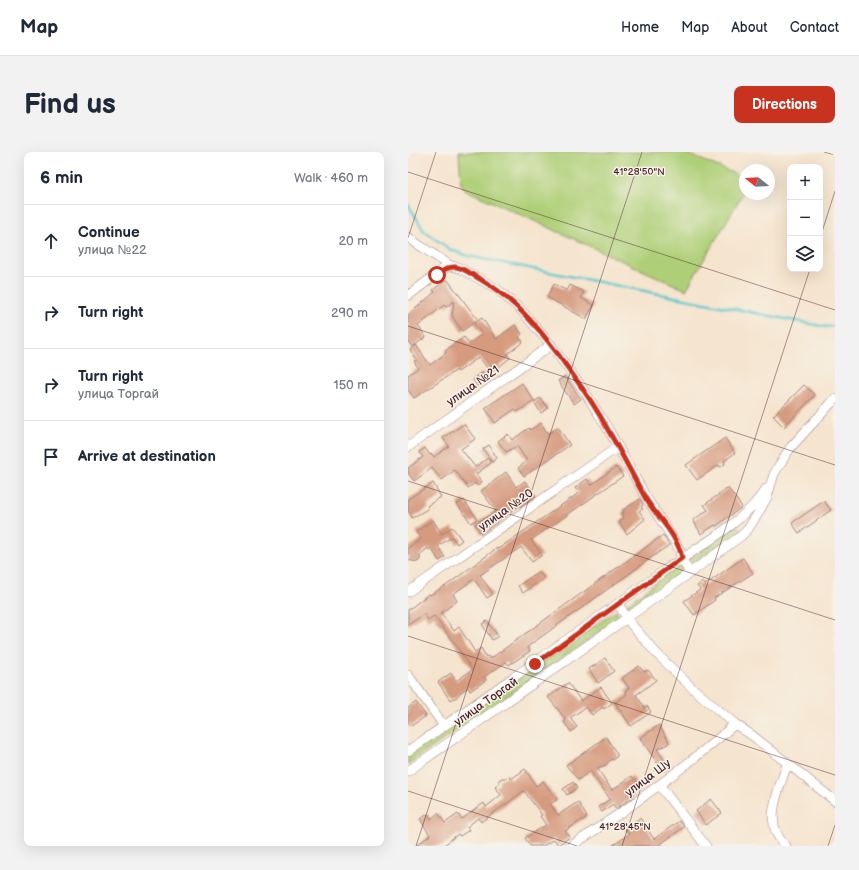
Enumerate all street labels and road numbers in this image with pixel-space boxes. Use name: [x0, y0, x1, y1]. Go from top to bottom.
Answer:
street label: улица №21: [444, 362, 502, 410]
street label: улица №20: [476, 486, 536, 534]
street label: улица Торгай: [451, 674, 521, 730]
street label: улица Шу: [622, 756, 674, 800]

